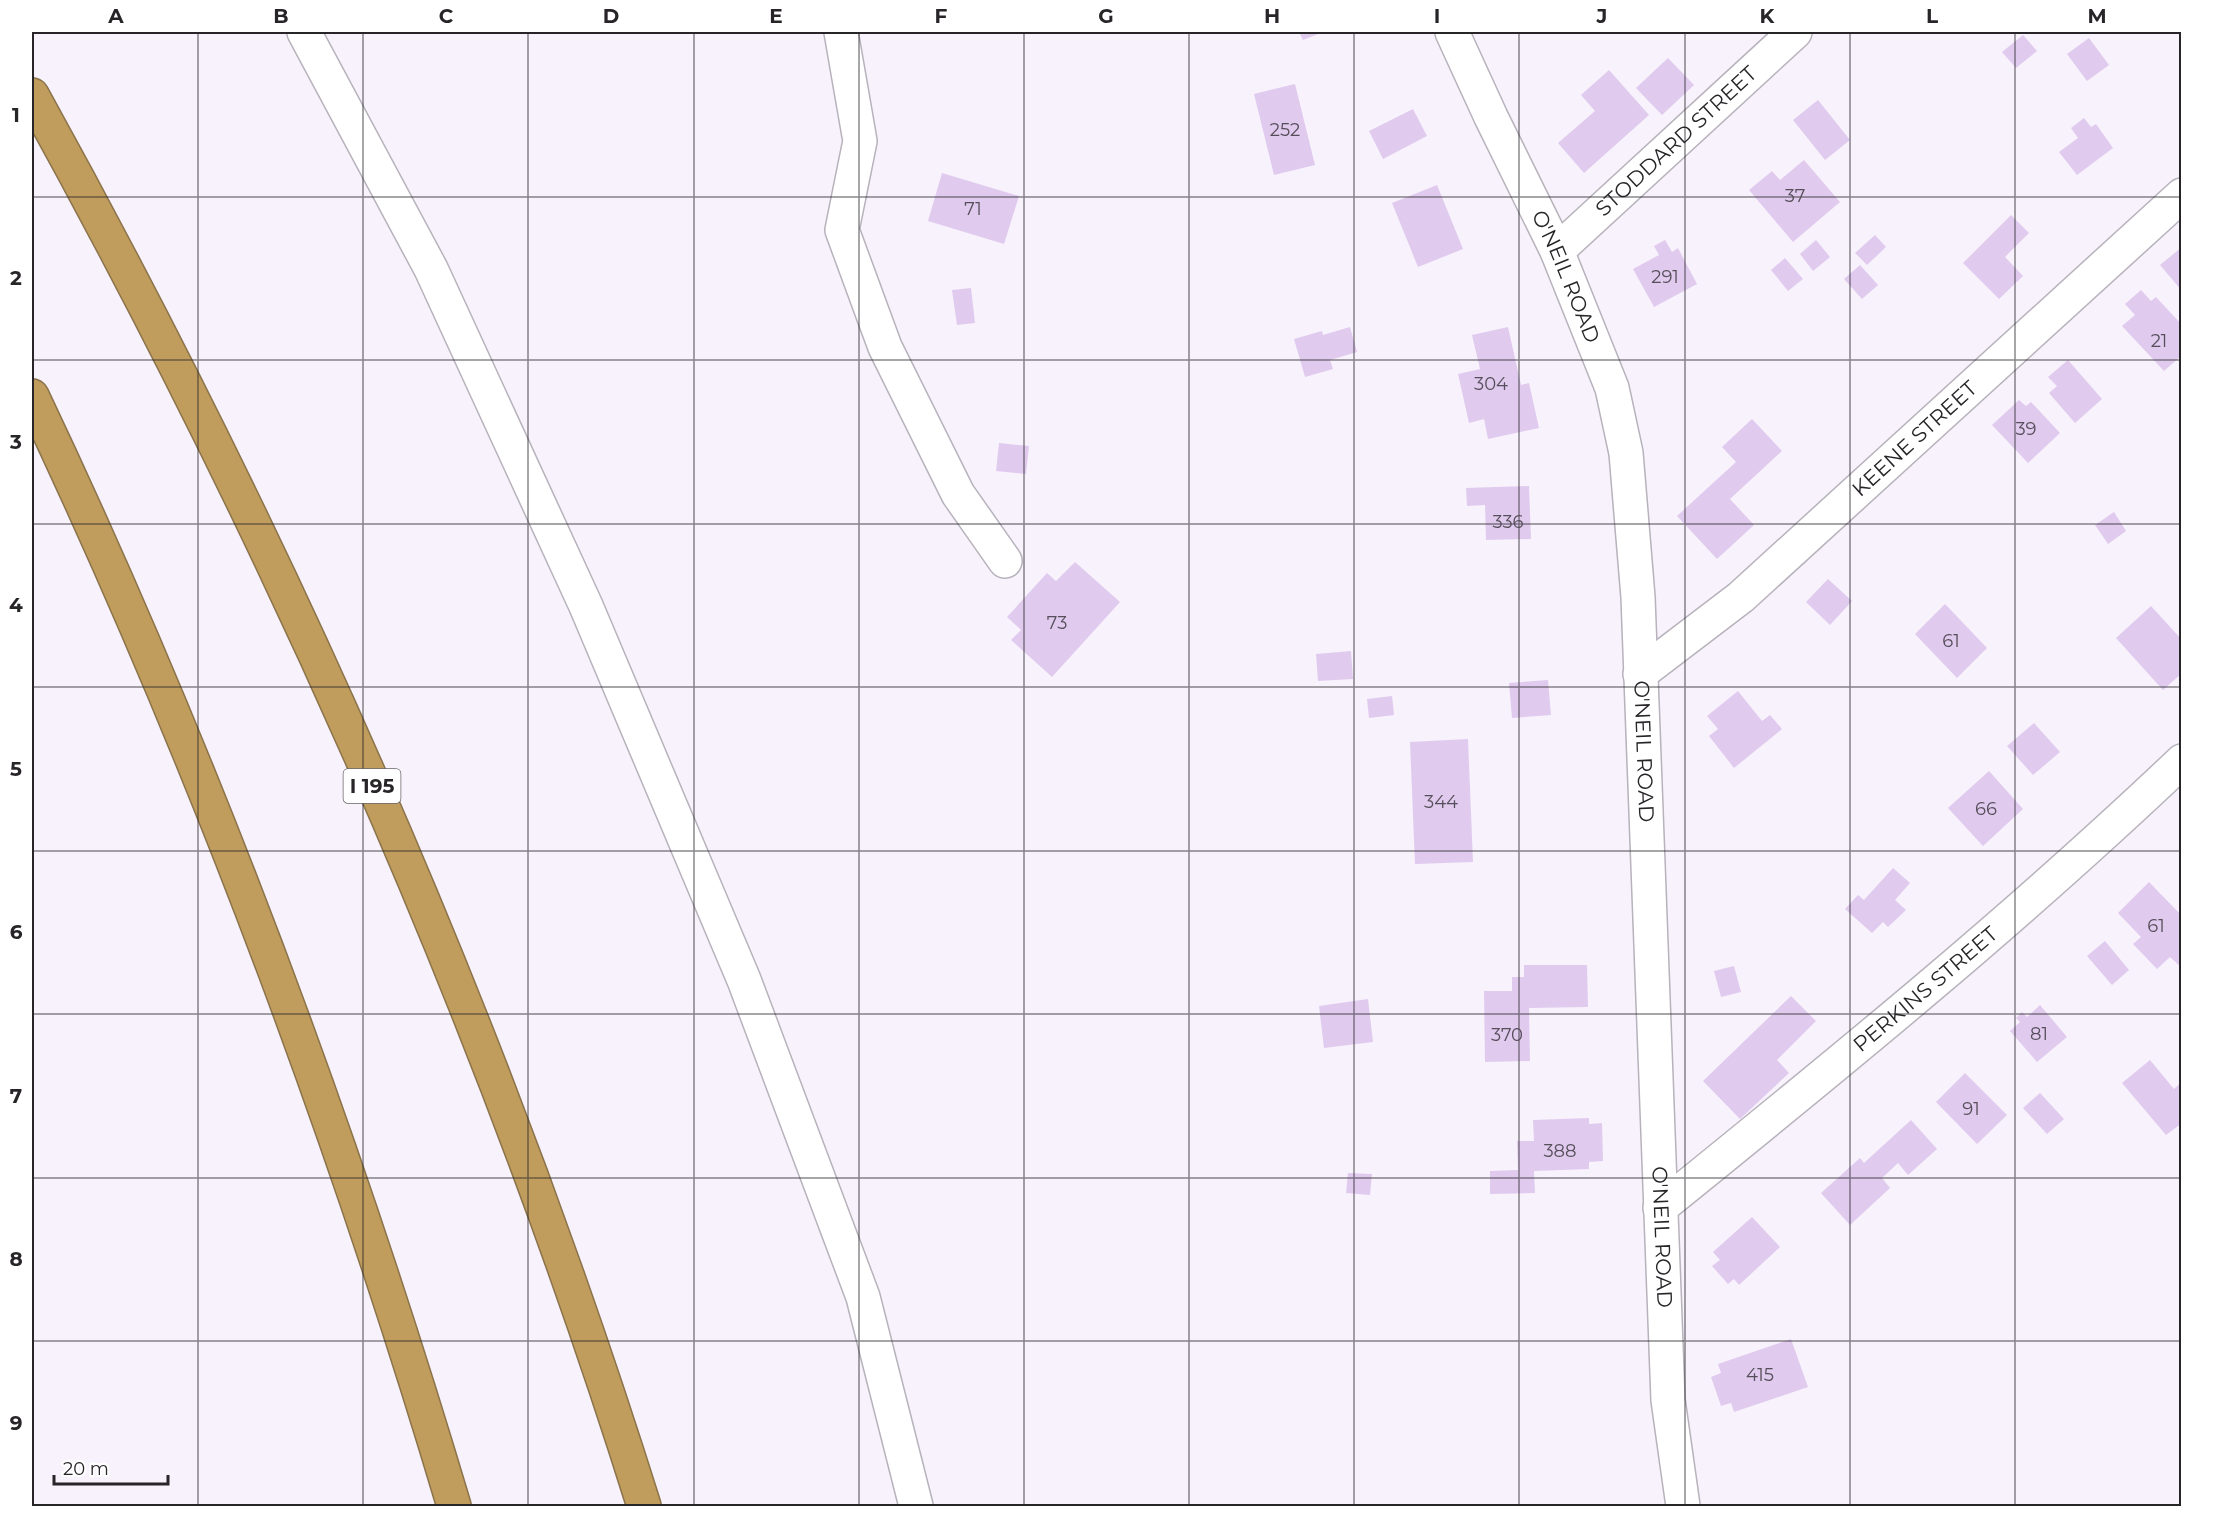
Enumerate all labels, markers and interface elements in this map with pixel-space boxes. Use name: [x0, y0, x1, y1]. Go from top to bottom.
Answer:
text: A: [107, 4, 124, 28]
text: B: [273, 4, 289, 28]
text: C: [439, 4, 454, 28]
text: D: [603, 4, 619, 28]
text: E: [769, 4, 783, 28]
text: F: [935, 4, 948, 28]
text: G: [1098, 4, 1114, 28]
text: H: [1264, 4, 1280, 28]
text: I: [1434, 4, 1440, 28]
text: J: [1596, 4, 1607, 28]
text: K: [1760, 4, 1776, 28]
text: L: [1926, 4, 1938, 28]
text: M: [2087, 4, 2107, 28]
street label: STODDARD STREET: [1590, 61, 1762, 221]
text: 1: [12, 103, 20, 127]
house number: 252: [1270, 119, 1300, 141]
house number: 37: [1785, 185, 1805, 207]
house number: 71: [964, 198, 982, 220]
street label: O'NEIL ROAD: [1527, 206, 1606, 346]
text: 2: [10, 266, 22, 290]
house number: 291: [1651, 266, 1679, 288]
house number: 21: [2151, 330, 2167, 352]
house number: 304: [1474, 373, 1508, 395]
street label: KEENE STREET: [1847, 375, 1982, 501]
house number: 39: [2015, 418, 2037, 440]
text: 3: [9, 430, 22, 454]
house number: 336: [1492, 511, 1524, 533]
text: 4: [9, 593, 23, 617]
house number: 73: [1047, 612, 1067, 634]
house number: 61: [1942, 630, 1960, 652]
street label: O'NEIL ROAD: [1629, 680, 1659, 823]
text: 5: [10, 757, 22, 781]
road number: I 195: [344, 769, 400, 803]
house number: 344: [1424, 791, 1458, 813]
house number: 66: [1975, 798, 1997, 820]
house number: 61: [2147, 915, 2165, 937]
text: 6: [10, 920, 23, 944]
street label: PERKINS STREET: [1848, 921, 2002, 1057]
house number: 81: [2030, 1023, 2048, 1045]
house number: 370: [1491, 1024, 1523, 1046]
text: 7: [10, 1084, 22, 1108]
house number: 91: [1962, 1098, 1980, 1120]
house number: 388: [1543, 1140, 1577, 1162]
street label: O'NEIL ROAD: [1647, 1166, 1678, 1308]
text: 8: [9, 1247, 23, 1271]
house number: 415: [1746, 1364, 1774, 1386]
text: 9: [10, 1411, 22, 1435]
scale bar: [54, 1448, 168, 1486]
text: 20 m: [63, 1458, 109, 1480]

